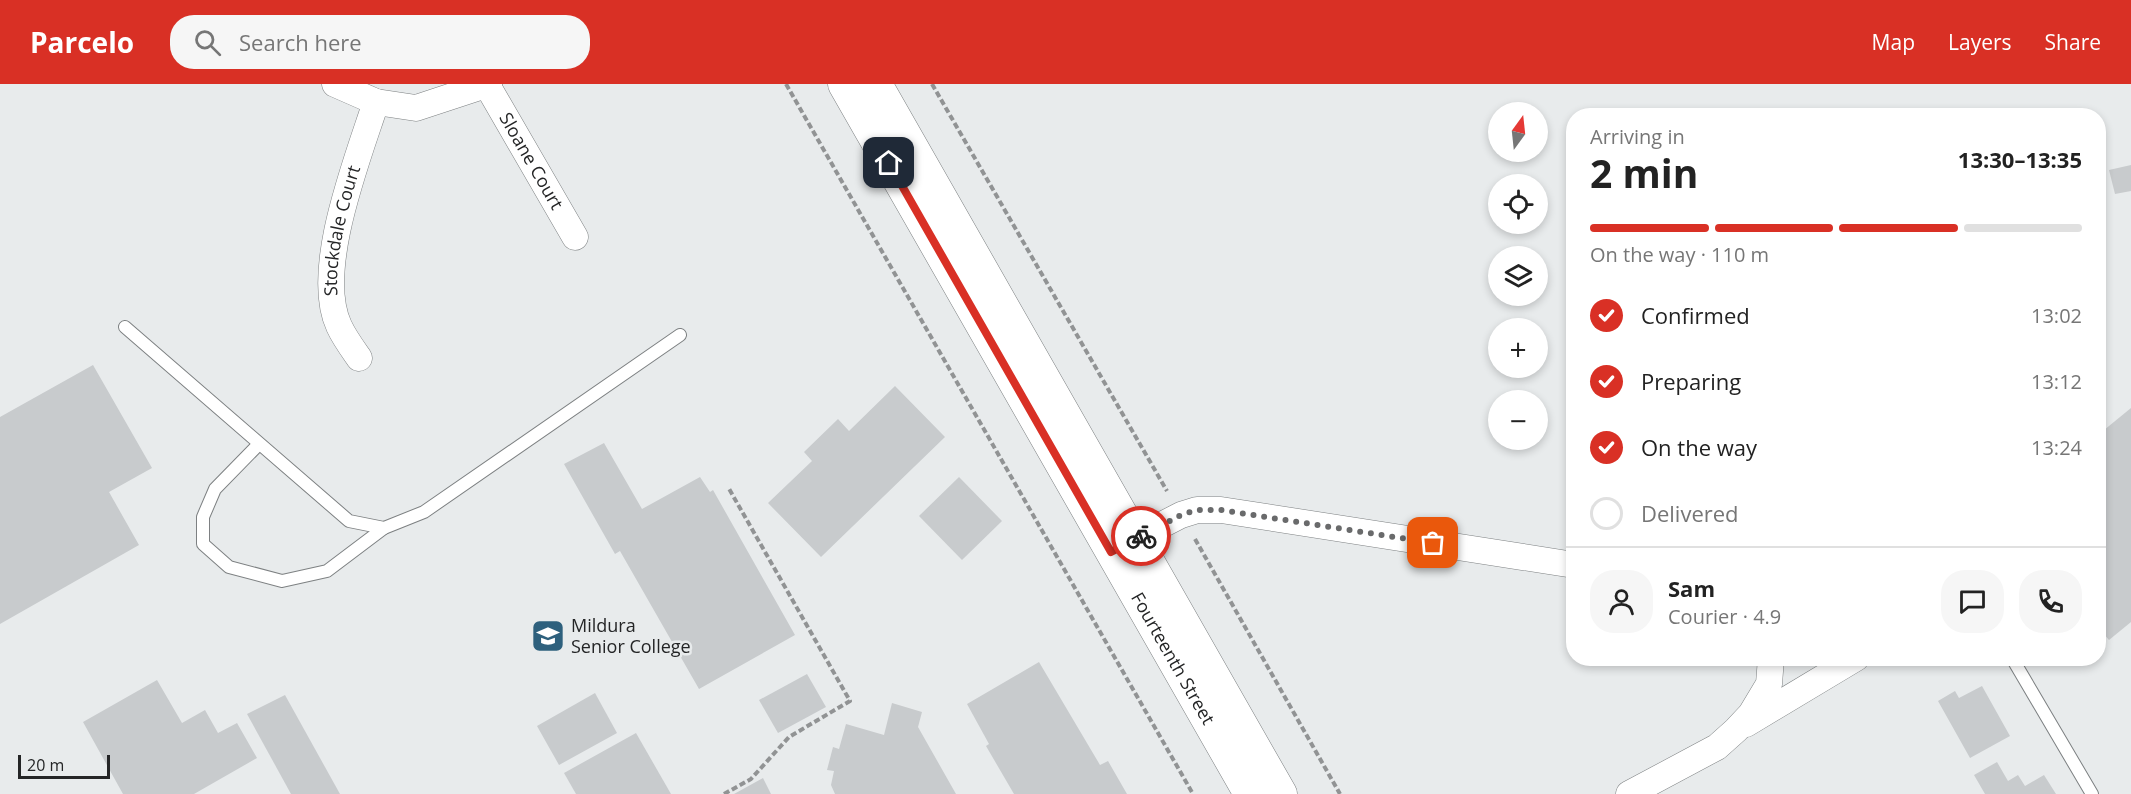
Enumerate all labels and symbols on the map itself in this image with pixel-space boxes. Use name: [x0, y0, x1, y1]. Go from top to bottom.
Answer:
north arrow: [1488, 102, 1548, 162]
street label: Sloane Court: [494, 108, 569, 213]
pin: [863, 137, 914, 188]
street label: Stockdale Court: [318, 162, 365, 297]
courier: [1111, 506, 1171, 566]
pin: [1407, 517, 1458, 568]
street label: Fourteenth Street: [1126, 588, 1221, 729]
place label: Mildura Senior College: [571, 613, 691, 658]
school or university icon: Mildura Senior College: [530, 618, 566, 654]
scale bar: [18, 752, 110, 780]

